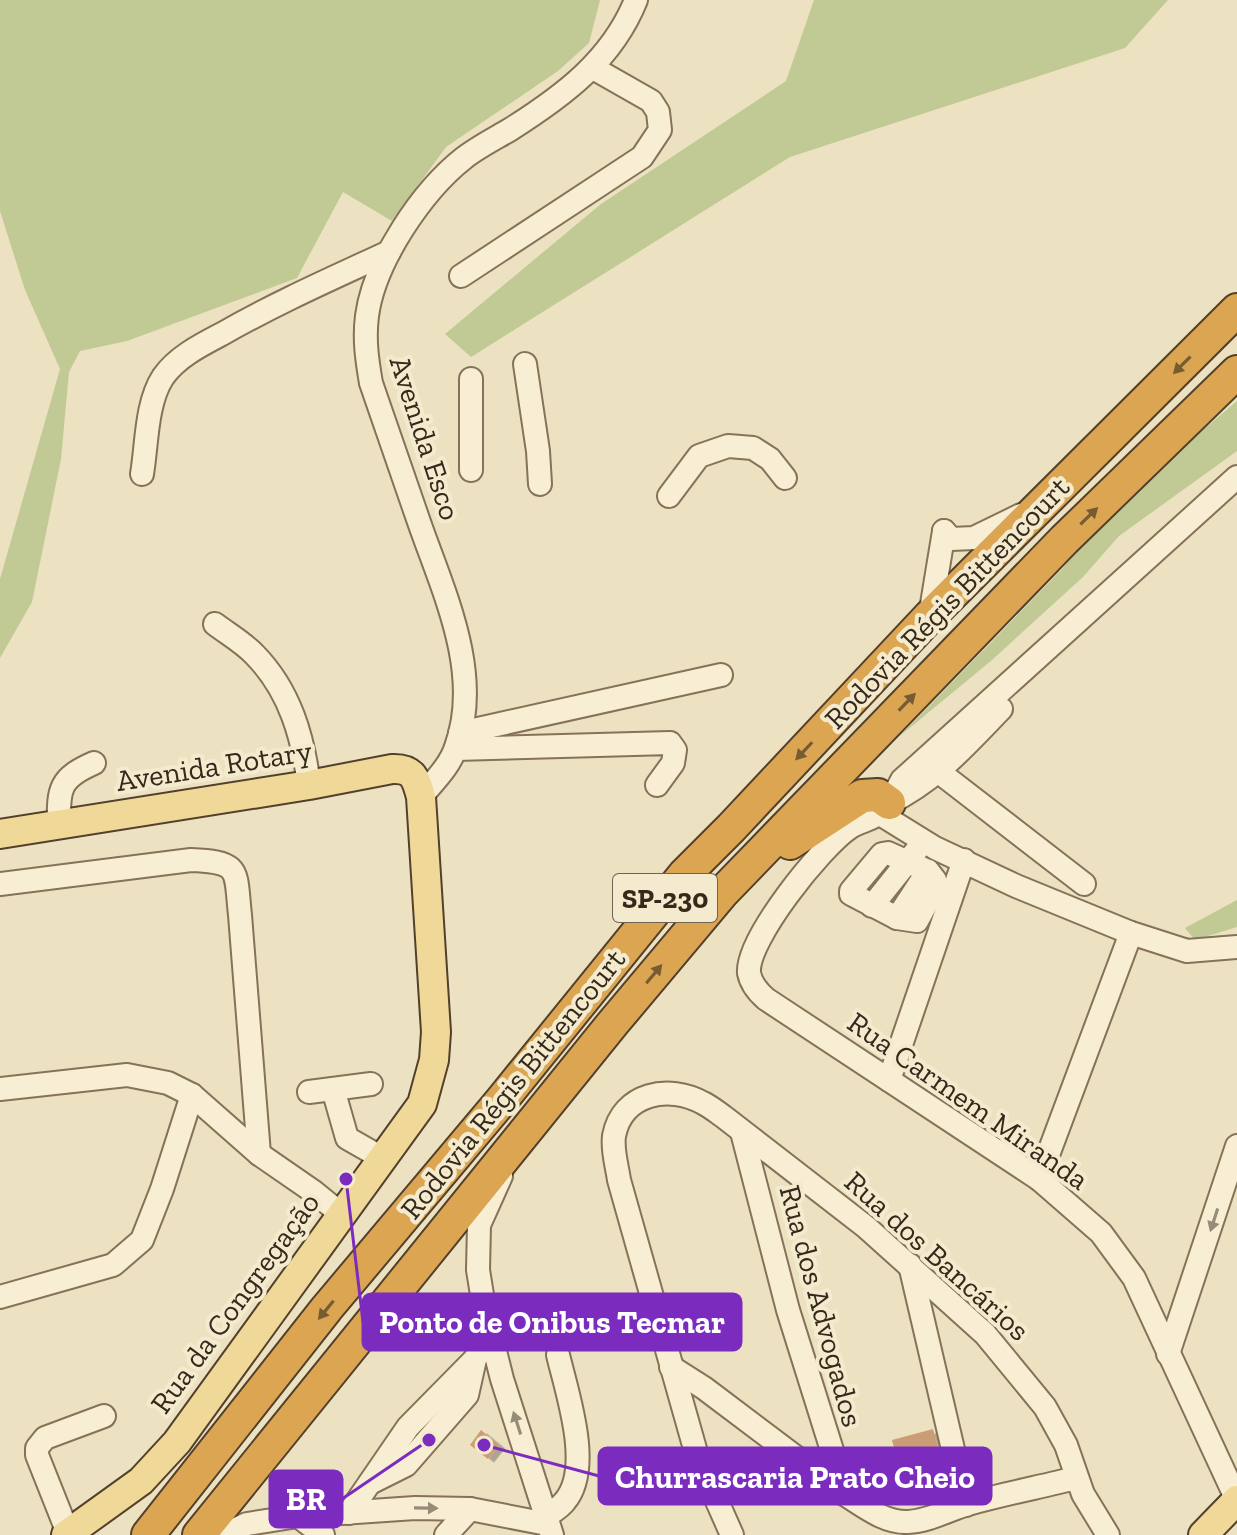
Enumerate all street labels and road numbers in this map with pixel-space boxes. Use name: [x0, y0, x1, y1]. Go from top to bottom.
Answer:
street label: Avenida Esco: [382, 351, 468, 525]
street label: Rodovia Régis Bittencourt: [817, 469, 1077, 737]
street label: Avenida Rotary: [114, 733, 315, 799]
road number: SP-230: [613, 874, 717, 922]
street label: Rodovia Régis Bittencourt: [393, 942, 633, 1226]
street label: Rua Carmem Miranda: [841, 1004, 1095, 1198]
street label: Rua dos Bancários: [837, 1164, 1037, 1348]
street label: Rua dos Advogados: [771, 1181, 871, 1431]
street label: Rua da Congregação: [143, 1186, 327, 1420]

